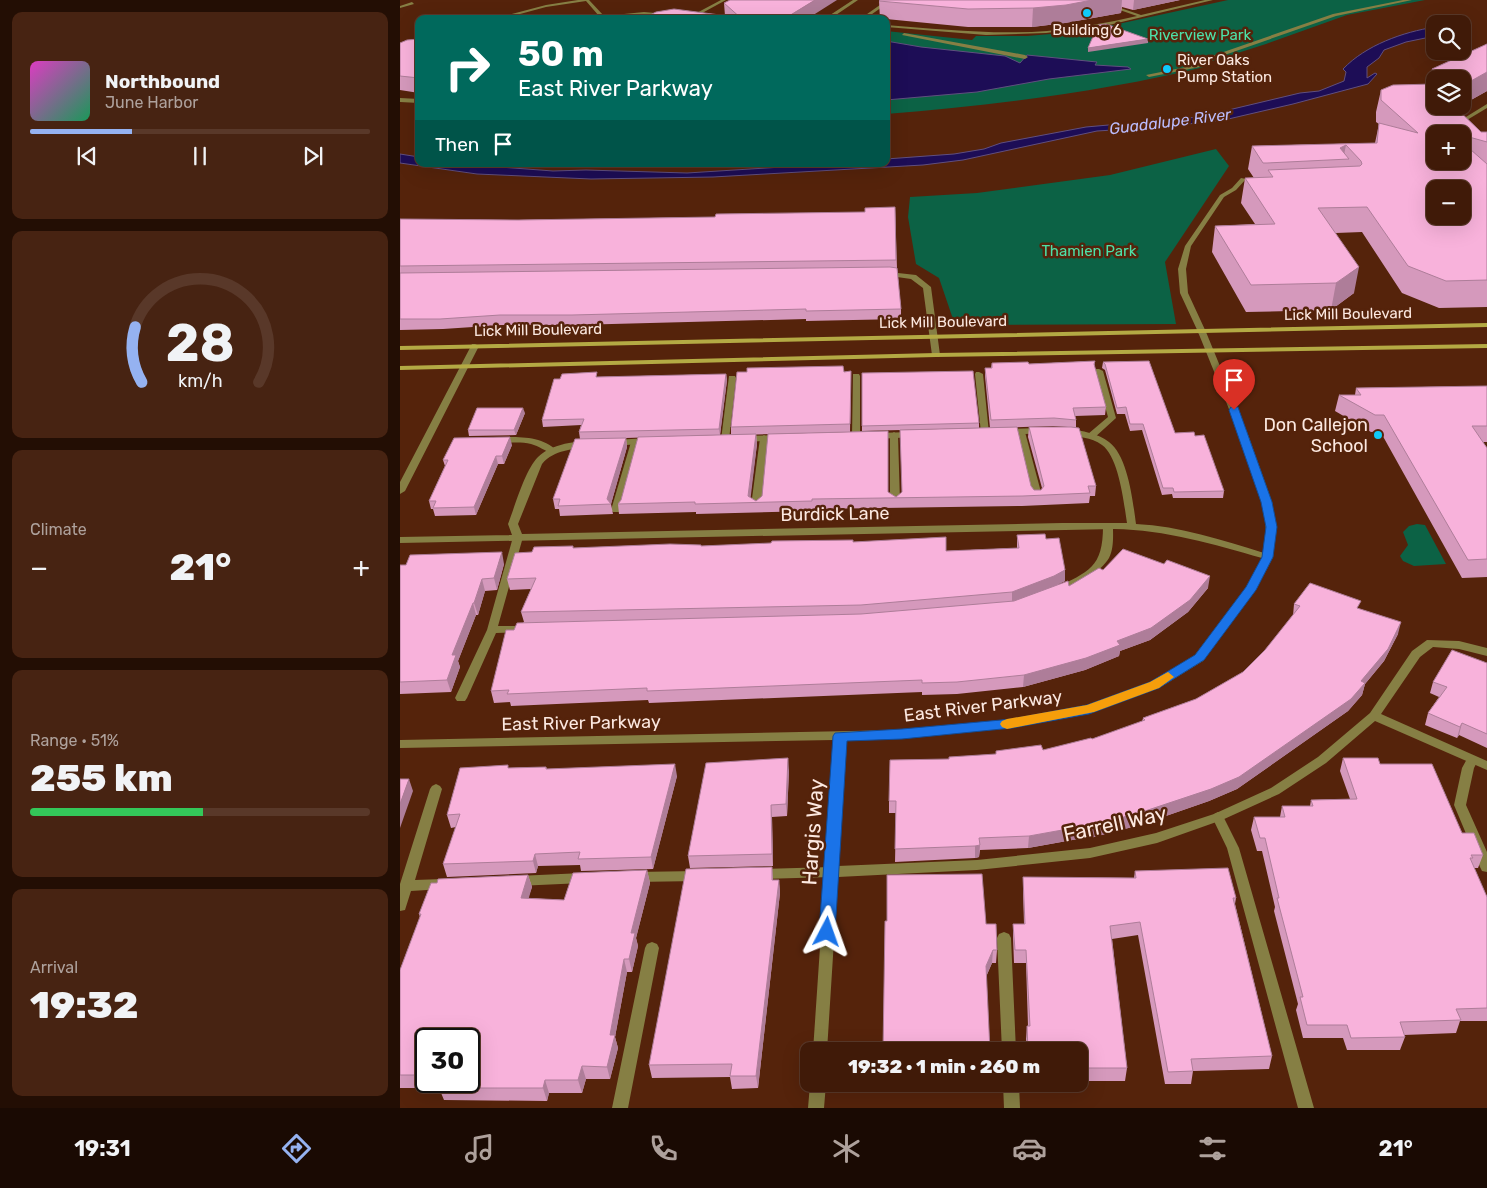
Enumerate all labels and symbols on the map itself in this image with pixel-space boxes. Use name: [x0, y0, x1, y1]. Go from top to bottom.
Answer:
marker: Building 6: [1081, 7, 1093, 19]
place label: Building 6: [1052, 21, 1122, 39]
park label: Riverview Park: [1149, 26, 1251, 44]
place label: River Oaks Pump Station: [1177, 51, 1272, 86]
marker: River Oaks Pump Station: [1161, 63, 1173, 75]
water label: Guadalupe River: [1108, 104, 1233, 138]
park label: Thamien Park: [1041, 242, 1137, 260]
street label: Lick Mill Boulevard: [1284, 304, 1412, 324]
street label: Lick Mill Boulevard: [879, 312, 1007, 332]
street label: Lick Mill Boulevard: [474, 320, 602, 340]
pin: [1213, 359, 1255, 410]
place label: Don Callejon School: [1263, 414, 1368, 457]
marker: Don Callejon School: [1372, 429, 1384, 441]
street label: Burdick Lane: [780, 502, 890, 526]
street label: East River Parkway: [903, 685, 1064, 727]
street label: East River Parkway: [501, 711, 661, 735]
street label: Hargis Way: [796, 777, 829, 886]
street label: Farrell Way: [1061, 800, 1169, 847]
position arrow: [800, 905, 852, 957]
speed limit sign: 30: [415, 1028, 480, 1093]

